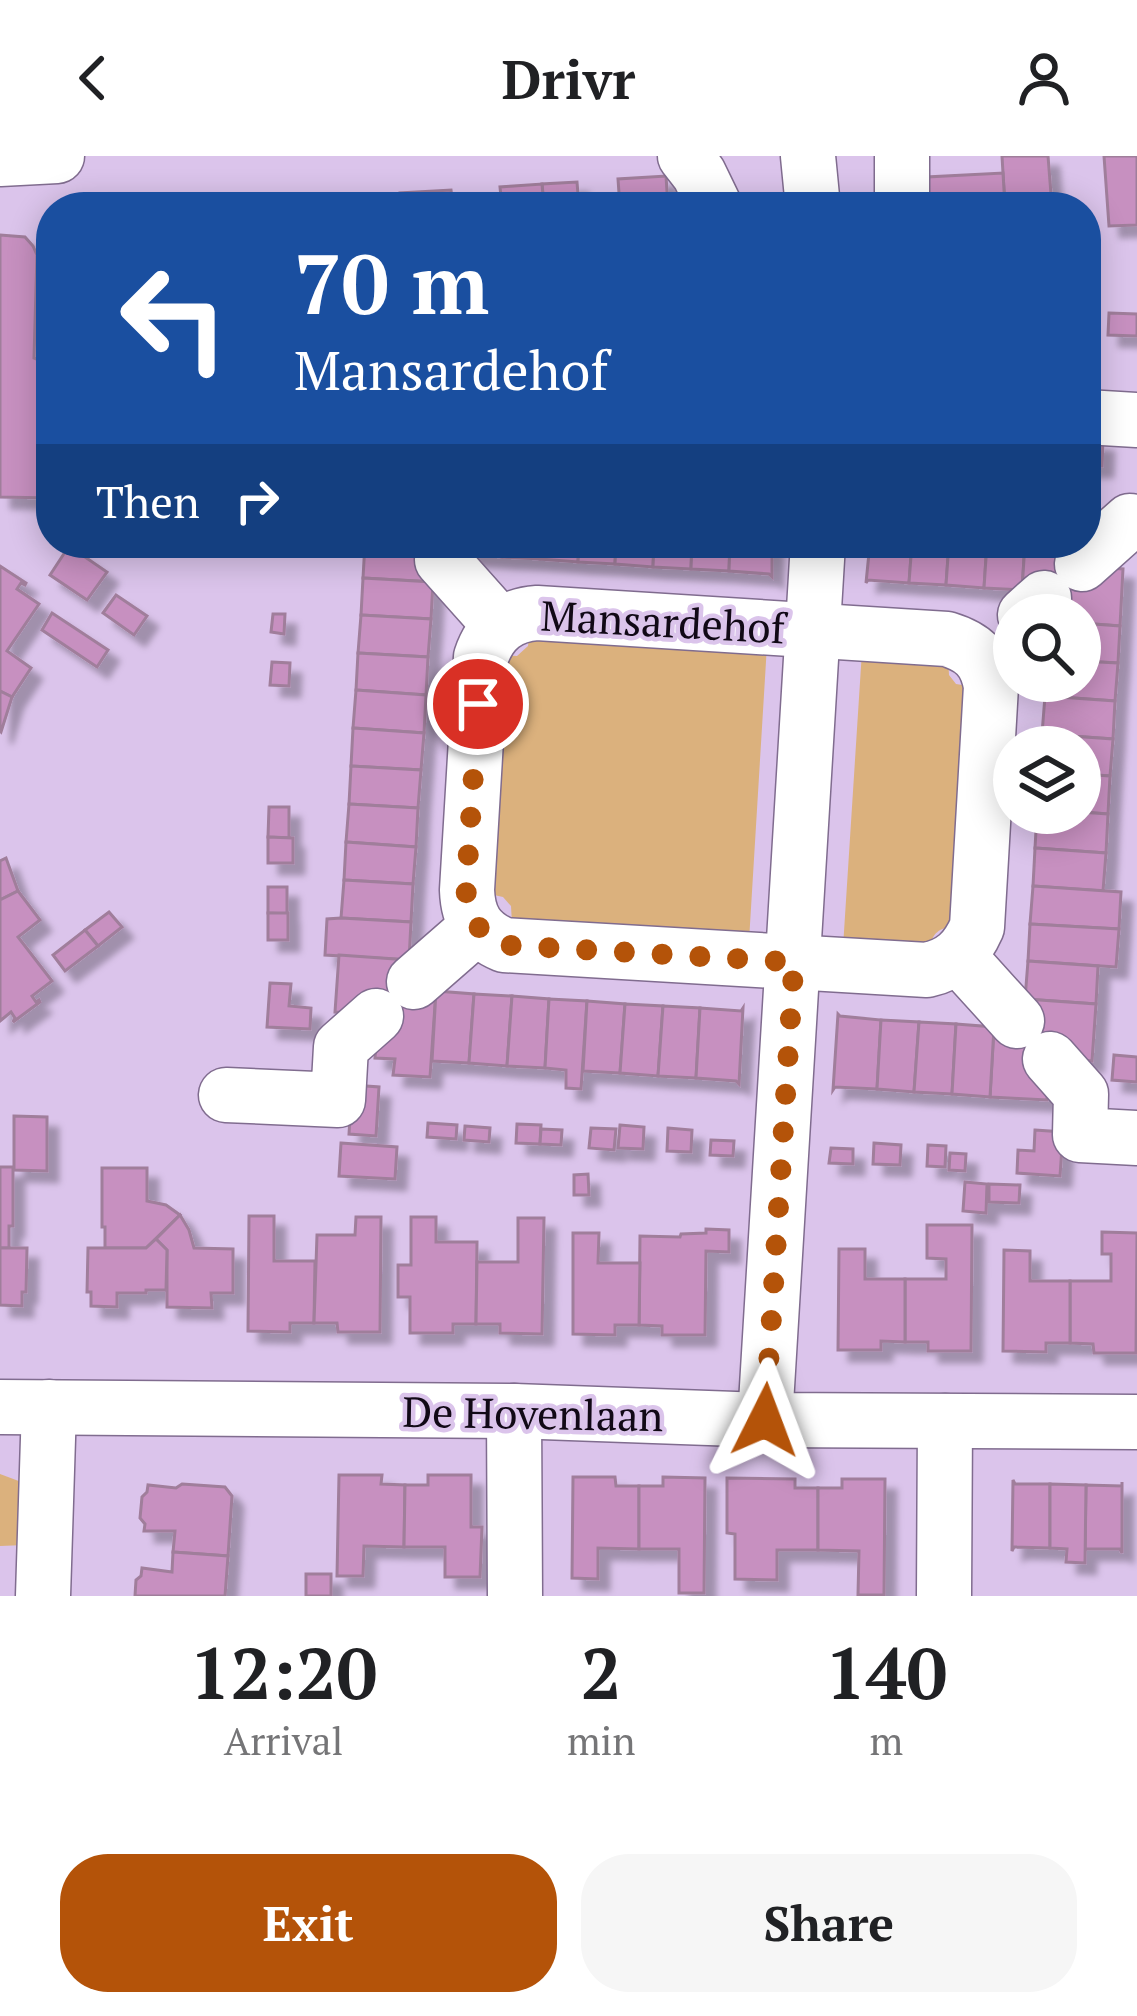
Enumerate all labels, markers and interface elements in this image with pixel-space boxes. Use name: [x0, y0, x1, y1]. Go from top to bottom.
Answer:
text: Drivr: [502, 43, 635, 114]
icon: back: [60, 45, 126, 111]
icon: person: [1011, 45, 1077, 111]
text: 70 m: [294, 227, 489, 338]
icon: left: [96, 240, 252, 396]
text: Mansardehof: [294, 334, 609, 405]
icon: right: [224, 468, 290, 534]
text: Then: [96, 471, 200, 531]
street label: Mansardehof: [539, 587, 789, 656]
map controls: [993, 594, 1101, 834]
button: search: [993, 594, 1101, 702]
pin: [427, 653, 529, 755]
icon: arrive: [445, 671, 511, 737]
button: layers: [993, 726, 1101, 834]
position arrow: [702, 1357, 828, 1483]
street label: De Hovenlaan: [402, 1383, 664, 1443]
text: 12:20: [190, 1624, 377, 1720]
text: 2: [581, 1624, 622, 1720]
text: 140: [825, 1624, 947, 1720]
text: Arrival: [224, 1714, 343, 1766]
text: min: [567, 1714, 635, 1766]
text: m: [869, 1714, 903, 1766]
button: Exit: [60, 1854, 557, 1992]
button: Share: [581, 1854, 1077, 1992]

